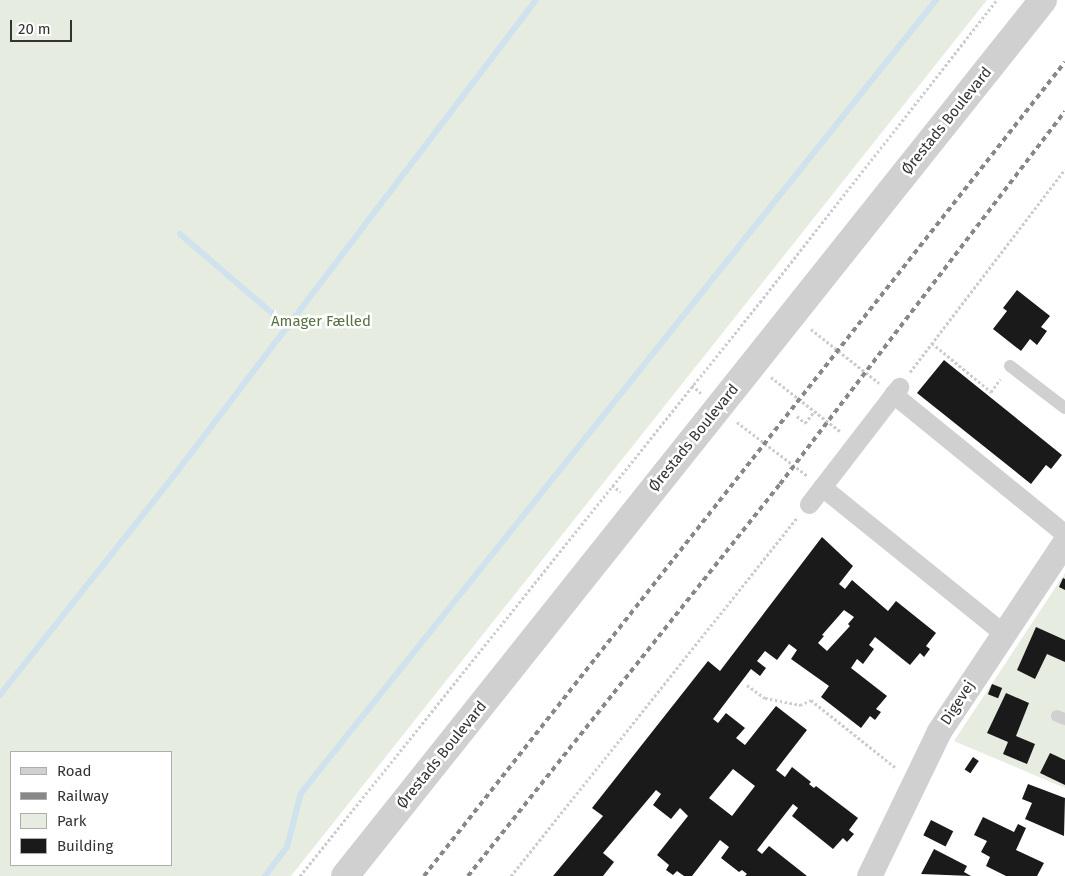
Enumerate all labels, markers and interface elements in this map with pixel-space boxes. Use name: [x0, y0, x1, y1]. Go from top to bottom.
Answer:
scale bar: [12, 10, 75, 42]
text: 20 m: [18, 20, 51, 38]
street label: Ørestads Boulevard: [898, 64, 996, 178]
park label: Amager Fælled: [271, 313, 371, 331]
street label: Ørestads Boulevard: [645, 381, 743, 495]
street label: Digevej: [937, 677, 979, 729]
street label: Ørestads Boulevard: [393, 698, 491, 812]
legend: [10, 751, 172, 866]
text: Road: [57, 762, 92, 780]
text: Railway: [57, 787, 109, 805]
text: Park: [57, 812, 87, 830]
text: Building: [57, 837, 113, 855]

